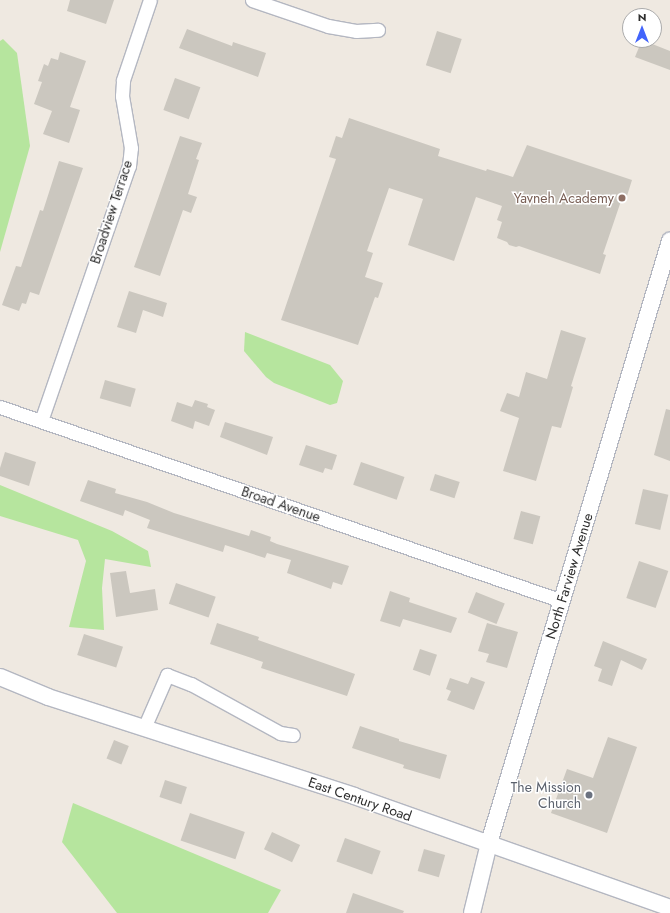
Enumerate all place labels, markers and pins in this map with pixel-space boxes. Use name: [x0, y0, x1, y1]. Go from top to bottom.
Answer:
place label: Yavneh Academy: [514, 190, 614, 206]
marker: Yavneh Academy: [617, 193, 627, 203]
place label: The Mission Church: [511, 779, 581, 812]
marker: The Mission Church: [584, 790, 594, 800]

